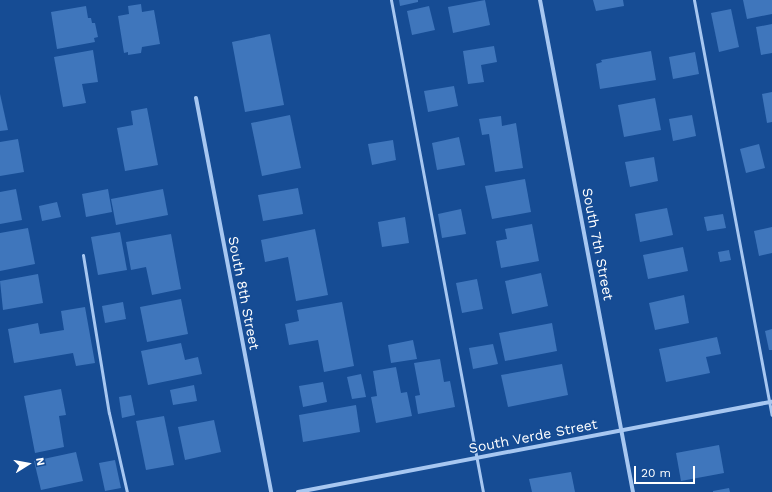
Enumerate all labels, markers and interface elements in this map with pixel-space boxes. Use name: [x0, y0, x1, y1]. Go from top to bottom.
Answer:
street label: South 7th Street: [579, 186, 617, 302]
street label: South 8th Street: [225, 235, 263, 351]
street label: South Verde Street: [467, 415, 599, 457]
north arrow: [8, 444, 48, 484]
text: N: [33, 456, 47, 467]
scale bar: [636, 458, 697, 484]
text: 20 m: [641, 466, 671, 480]

